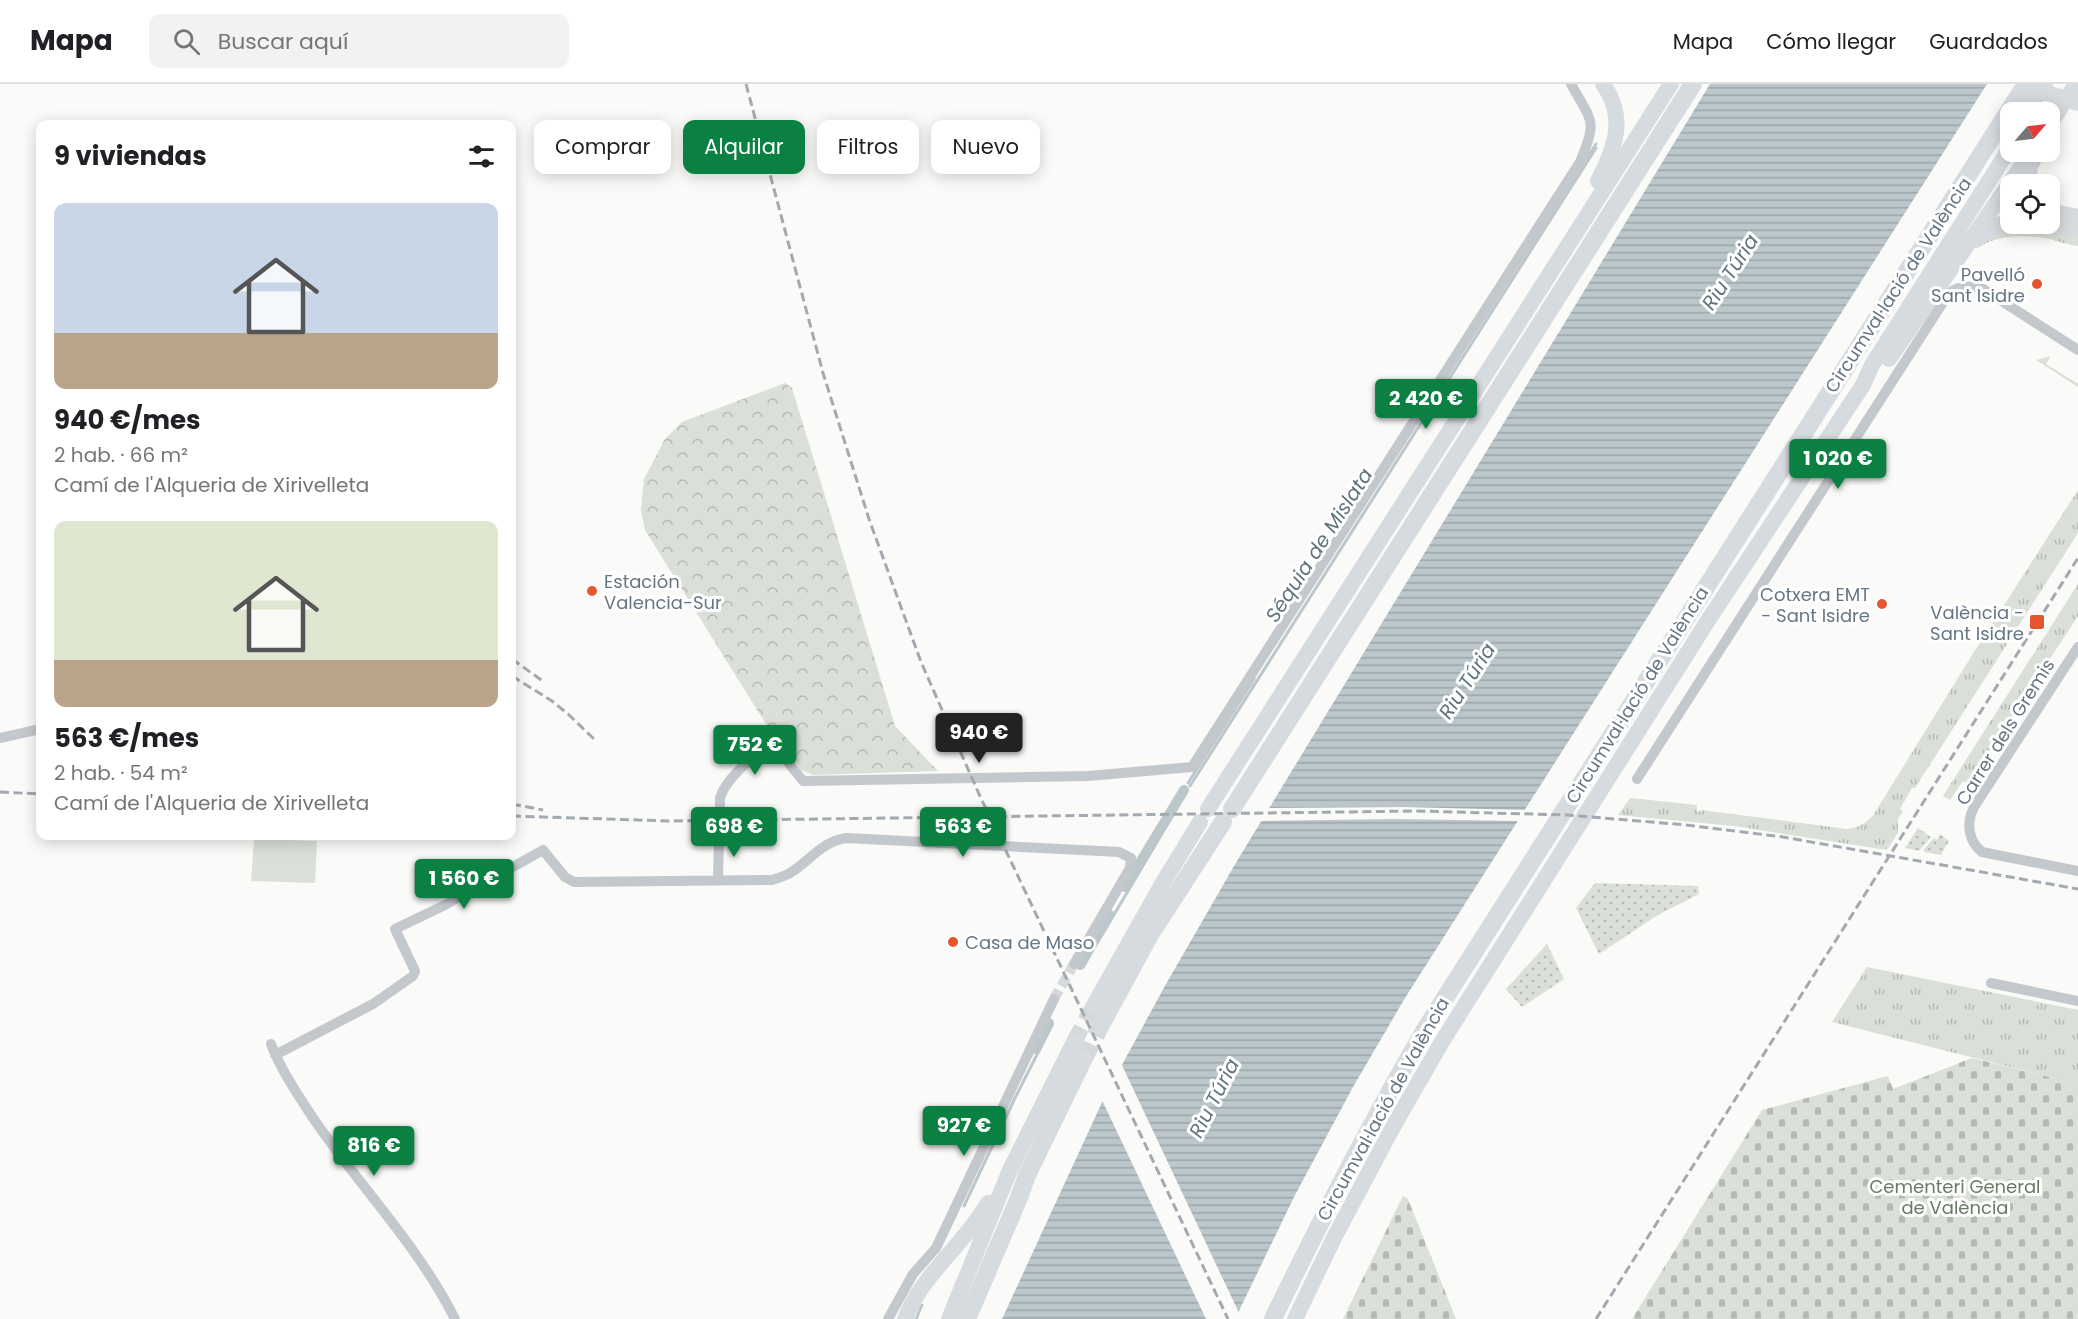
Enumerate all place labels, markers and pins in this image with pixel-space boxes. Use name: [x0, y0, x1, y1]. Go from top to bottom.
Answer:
place label: Pavelló Sant Isidre: [1931, 262, 2025, 308]
marker: Pavelló Sant Isidre: [2030, 277, 2044, 291]
pin: 2 420 €: [1371, 379, 1481, 430]
pin: 1 020 €: [1783, 439, 1893, 490]
place label: Estación Valencia-Sur: [604, 569, 722, 615]
place label: Cotxera EMT - Sant Isidre: [1760, 582, 1870, 628]
marker: Estación Valencia-Sur: [585, 584, 599, 598]
marker: Cotxera EMT - Sant Isidre: [1875, 597, 1889, 611]
place label: València - Sant Isidre: [1930, 600, 2024, 646]
marker: València - Sant Isidre: [2028, 613, 2046, 631]
pin: 940 €: [937, 713, 1021, 764]
pin: 752 €: [713, 725, 797, 776]
pin: 698 €: [692, 807, 776, 858]
pin: 563 €: [921, 807, 1005, 858]
pin: 1 560 €: [409, 859, 519, 910]
place label: Casa de Maso: [965, 930, 1094, 955]
marker: Casa de Maso: [946, 935, 960, 949]
pin: 927 €: [922, 1106, 1006, 1157]
pin: 816 €: [332, 1126, 416, 1177]

